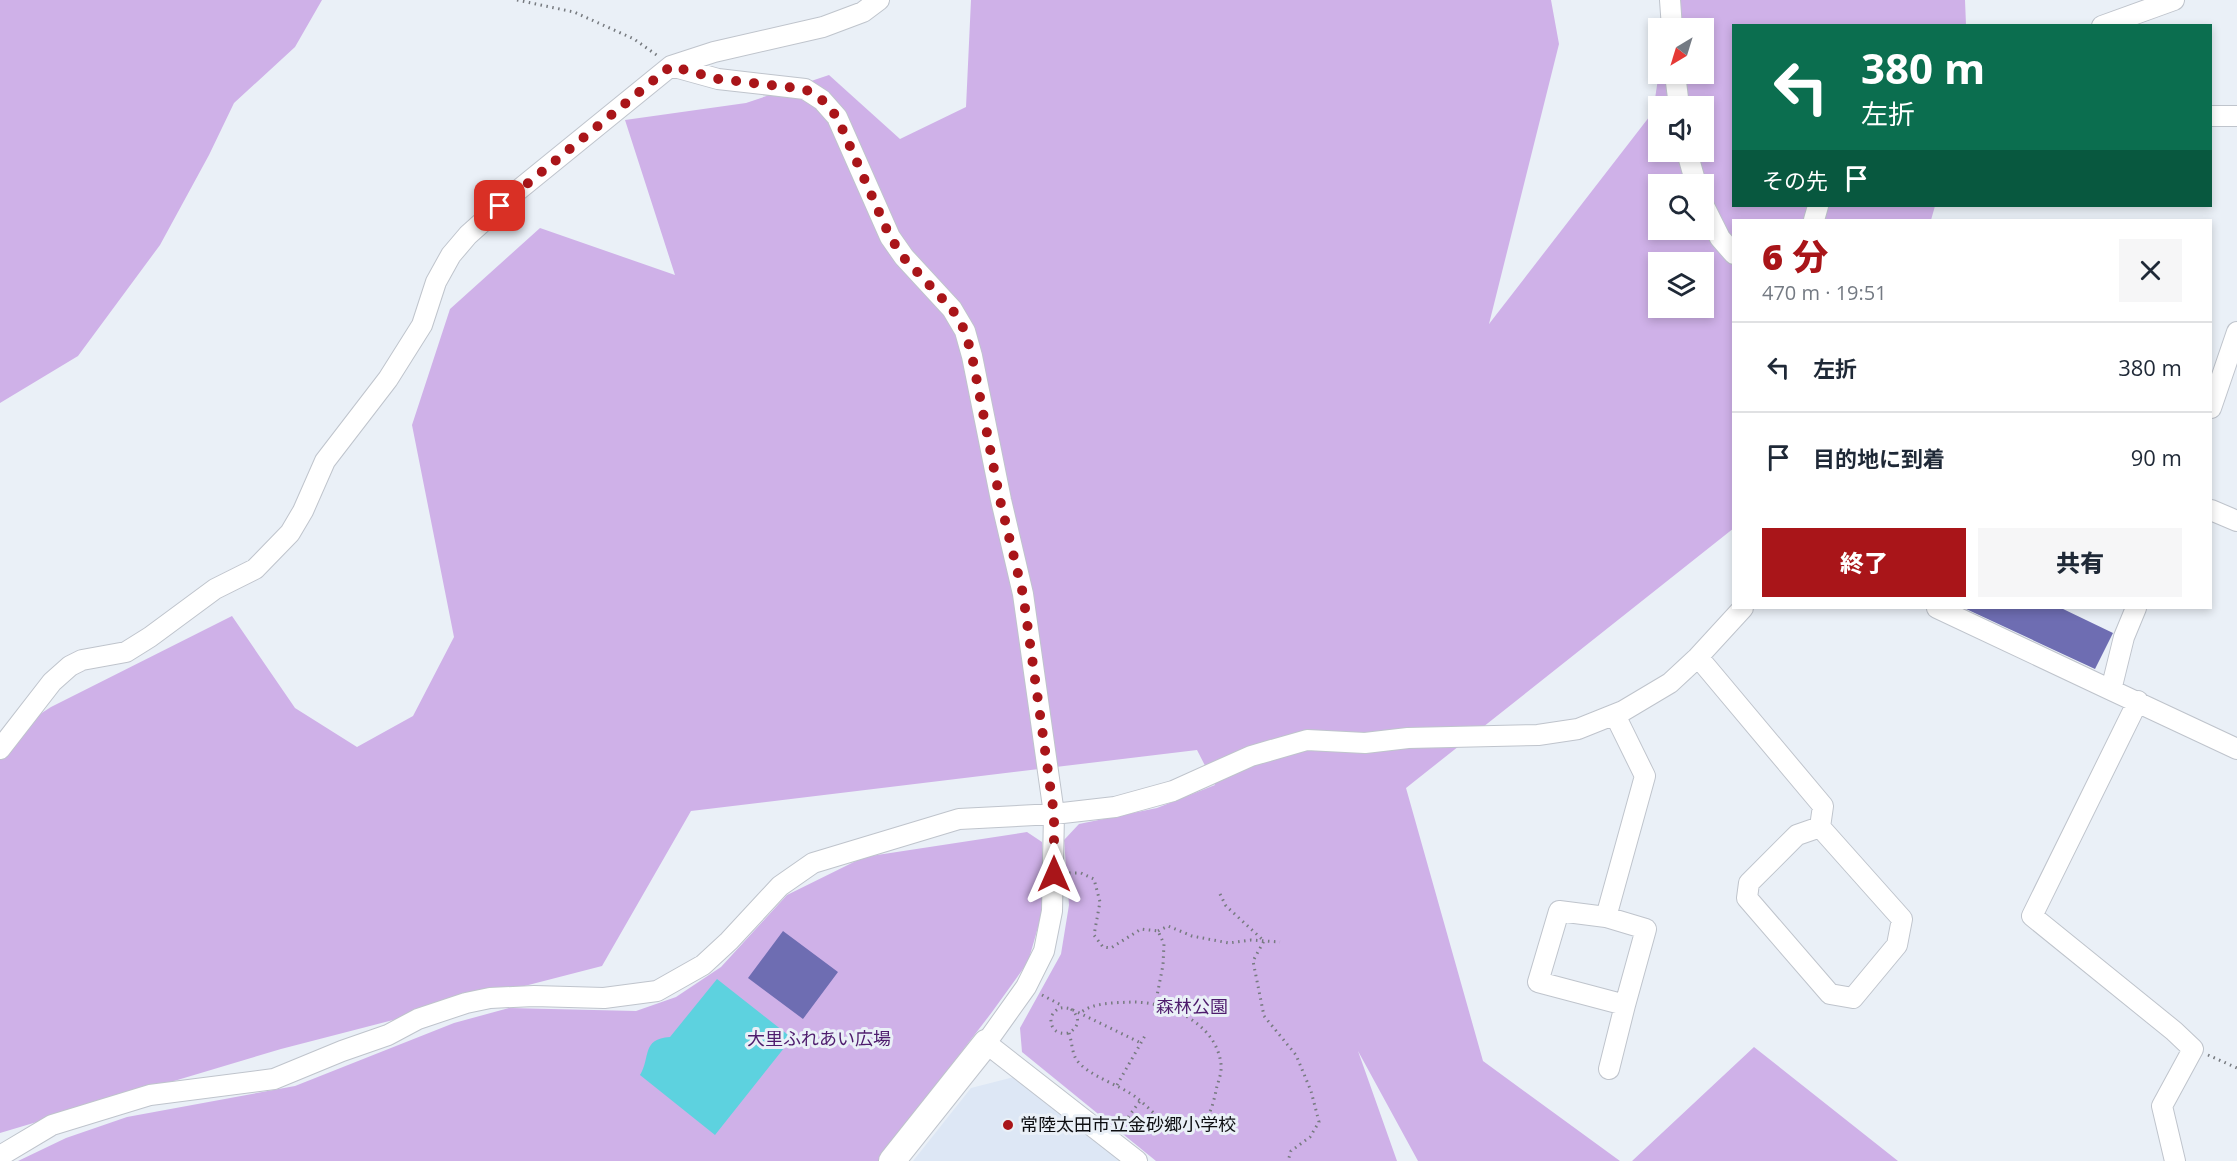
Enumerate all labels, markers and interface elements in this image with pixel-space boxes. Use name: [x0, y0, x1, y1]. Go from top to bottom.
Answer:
north arrow: [1648, 18, 1714, 84]
map controls: [1648, 18, 1714, 318]
text: 380 m: [1861, 39, 1985, 96]
icon: left: [1762, 48, 1840, 126]
text: 左折: [1861, 95, 1915, 132]
button: sound: [1648, 96, 1714, 162]
icon: arrive: [1840, 162, 1873, 195]
text: その先: [1762, 165, 1828, 195]
button: search: [1648, 174, 1714, 240]
pin: [474, 180, 525, 231]
icon: arrive: [483, 189, 516, 222]
text: 6 分: [1762, 232, 1828, 281]
button: close: [2119, 239, 2182, 302]
button: layers: [1648, 252, 1714, 318]
text: 470 m · 19:51: [1762, 279, 1887, 306]
icon: left: [1762, 351, 1795, 384]
text: 380 m: [2118, 352, 2182, 382]
text: 左折: [1813, 353, 1857, 383]
icon: arrive: [1762, 441, 1795, 474]
text: 90 m: [2131, 442, 2182, 472]
text: 目的地に到着: [1813, 443, 1945, 473]
button: 終了: [1762, 528, 1966, 597]
button: 共有: [1978, 528, 2182, 597]
position arrow: [1022, 842, 1086, 906]
park label: 森林公園: [1156, 994, 1228, 1018]
park label: 大里ふれあい広場: [747, 1026, 891, 1050]
place label: 常陸太田市立金砂郷小学校: [1020, 1112, 1236, 1136]
marker: 常陸太田市立金砂郷小学校: [1001, 1118, 1015, 1132]

